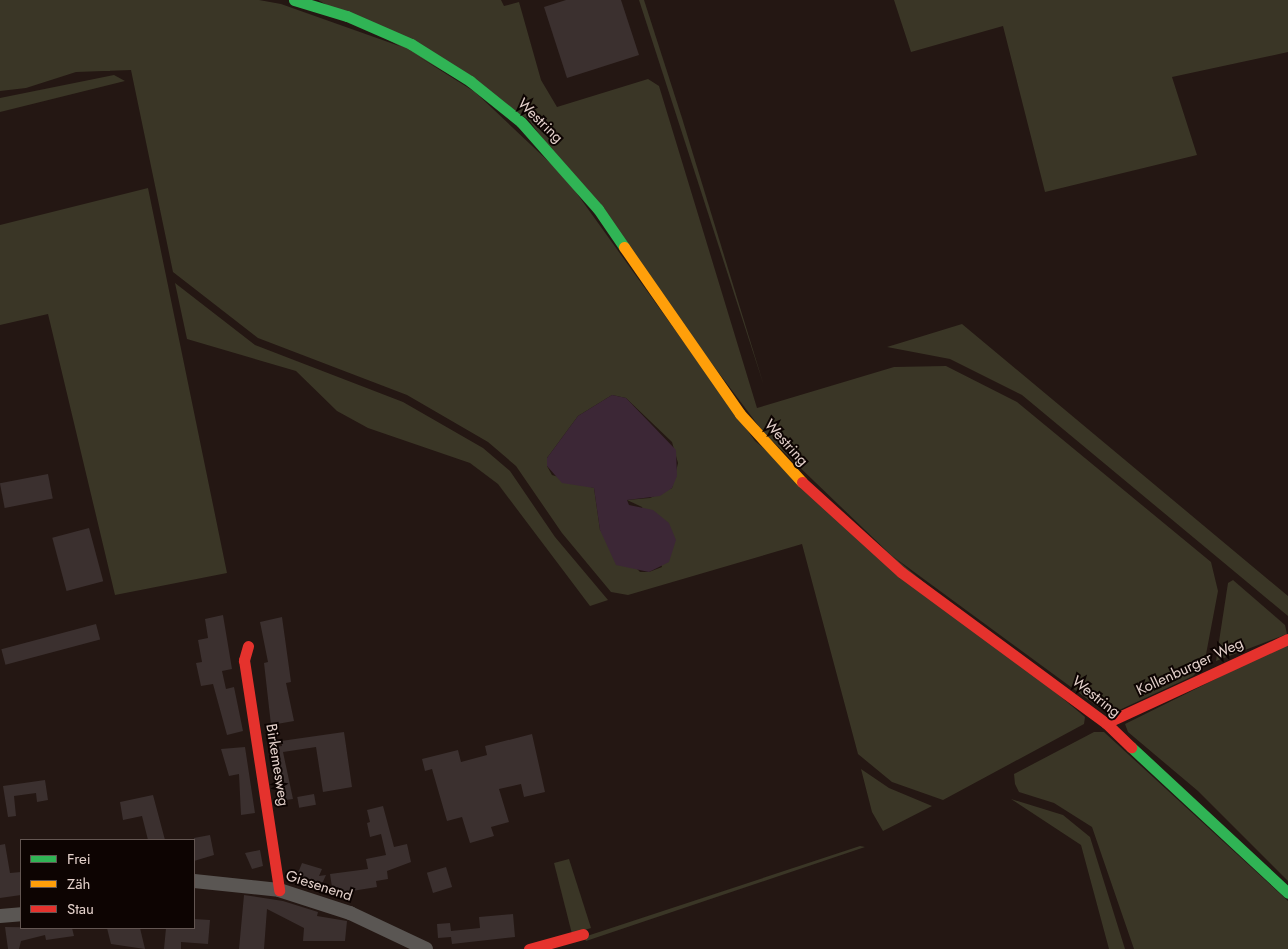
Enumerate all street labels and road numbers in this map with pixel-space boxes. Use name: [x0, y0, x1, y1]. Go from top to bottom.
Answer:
street label: Westring: [513, 95, 567, 147]
street label: Westring: [760, 416, 812, 470]
street label: Kollenburger Weg: [1134, 634, 1246, 700]
street label: Westring: [1068, 673, 1124, 721]
street label: Birkemesweg: [262, 723, 292, 807]
street label: Giesenend: [283, 867, 355, 905]

